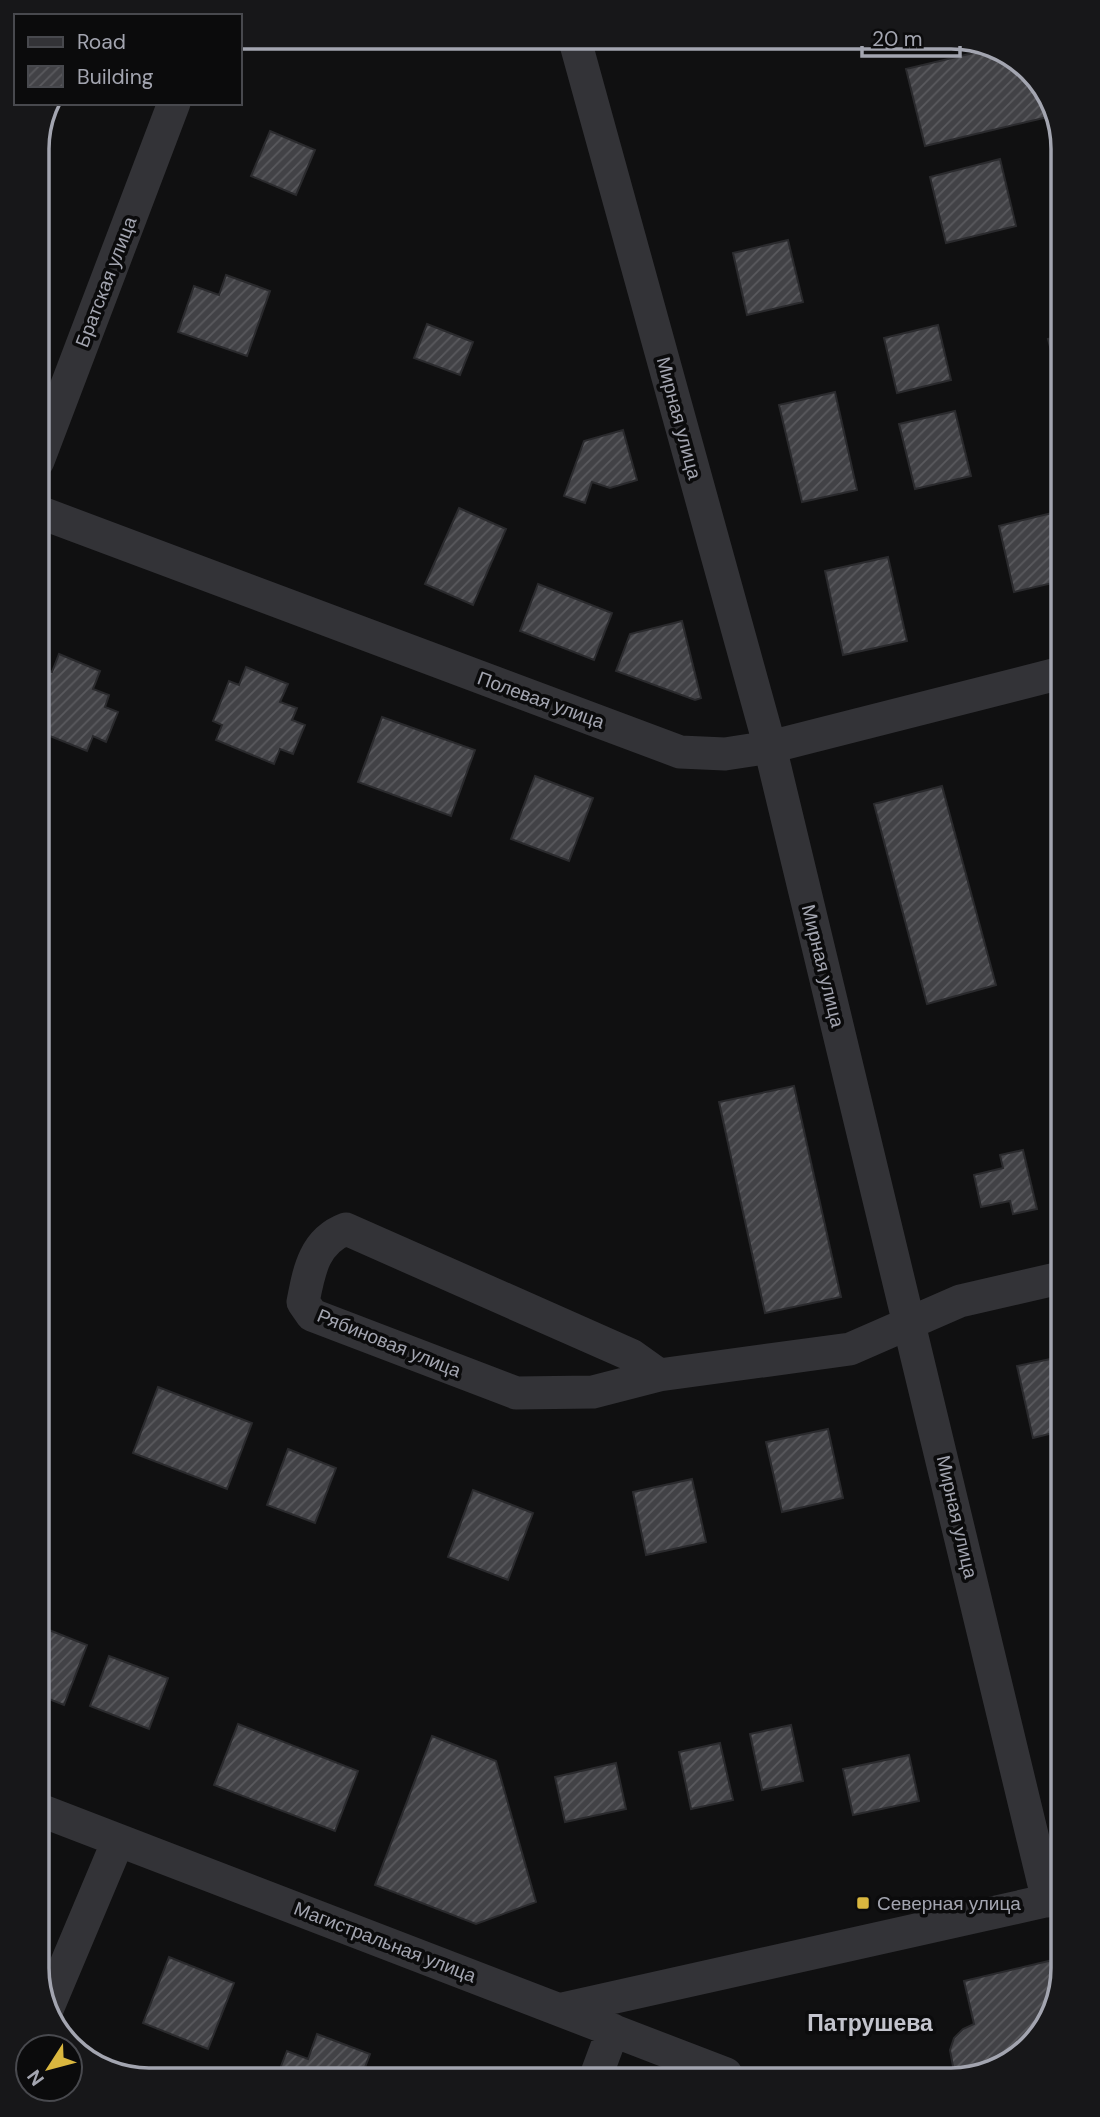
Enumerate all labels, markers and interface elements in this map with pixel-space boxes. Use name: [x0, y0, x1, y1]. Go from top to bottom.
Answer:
legend: [14, 14, 242, 105]
scale bar: [862, 14, 960, 58]
text: 20 m: [872, 25, 923, 53]
text: Road: [77, 28, 126, 56]
text: Building: [77, 63, 154, 91]
street label: Братская улица: [70, 213, 143, 351]
street label: Мирная улица: [651, 354, 707, 482]
street label: Полевая улица: [474, 665, 608, 735]
street label: Мирная улица: [796, 902, 850, 1030]
street label: Рябиновая улица: [313, 1303, 465, 1383]
street label: Мирная улица: [931, 1453, 983, 1581]
place label: Северная улица: [877, 1891, 1021, 1916]
marker: Северная улица: [855, 1895, 871, 1911]
street label: Магистральная улица: [290, 1896, 480, 1988]
district label: Патрушева: [807, 2008, 933, 2038]
north arrow: [14, 2033, 84, 2103]
text: N: [21, 2065, 50, 2091]

